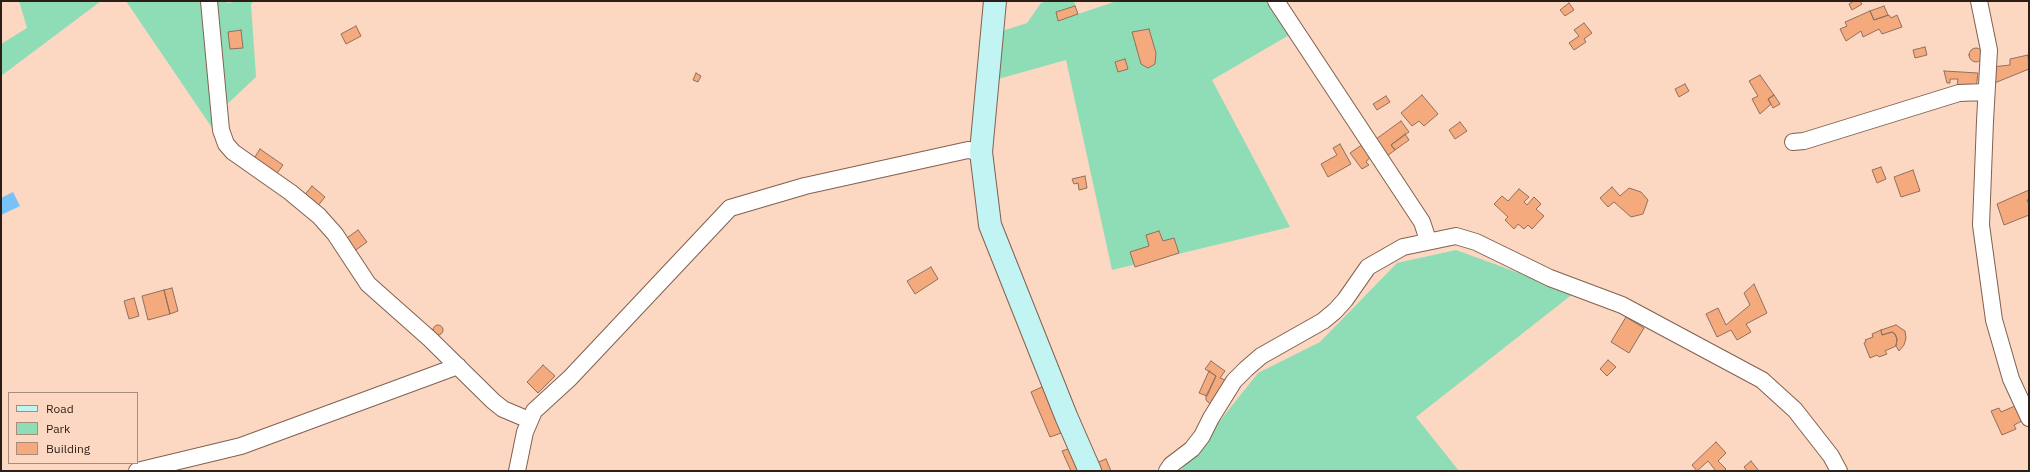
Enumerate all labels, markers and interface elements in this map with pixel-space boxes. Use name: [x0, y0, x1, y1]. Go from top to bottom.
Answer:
legend: [8, 392, 138, 464]
text: Road: [46, 401, 74, 416]
text: Park: [46, 421, 70, 436]
text: Building: [46, 441, 90, 456]

